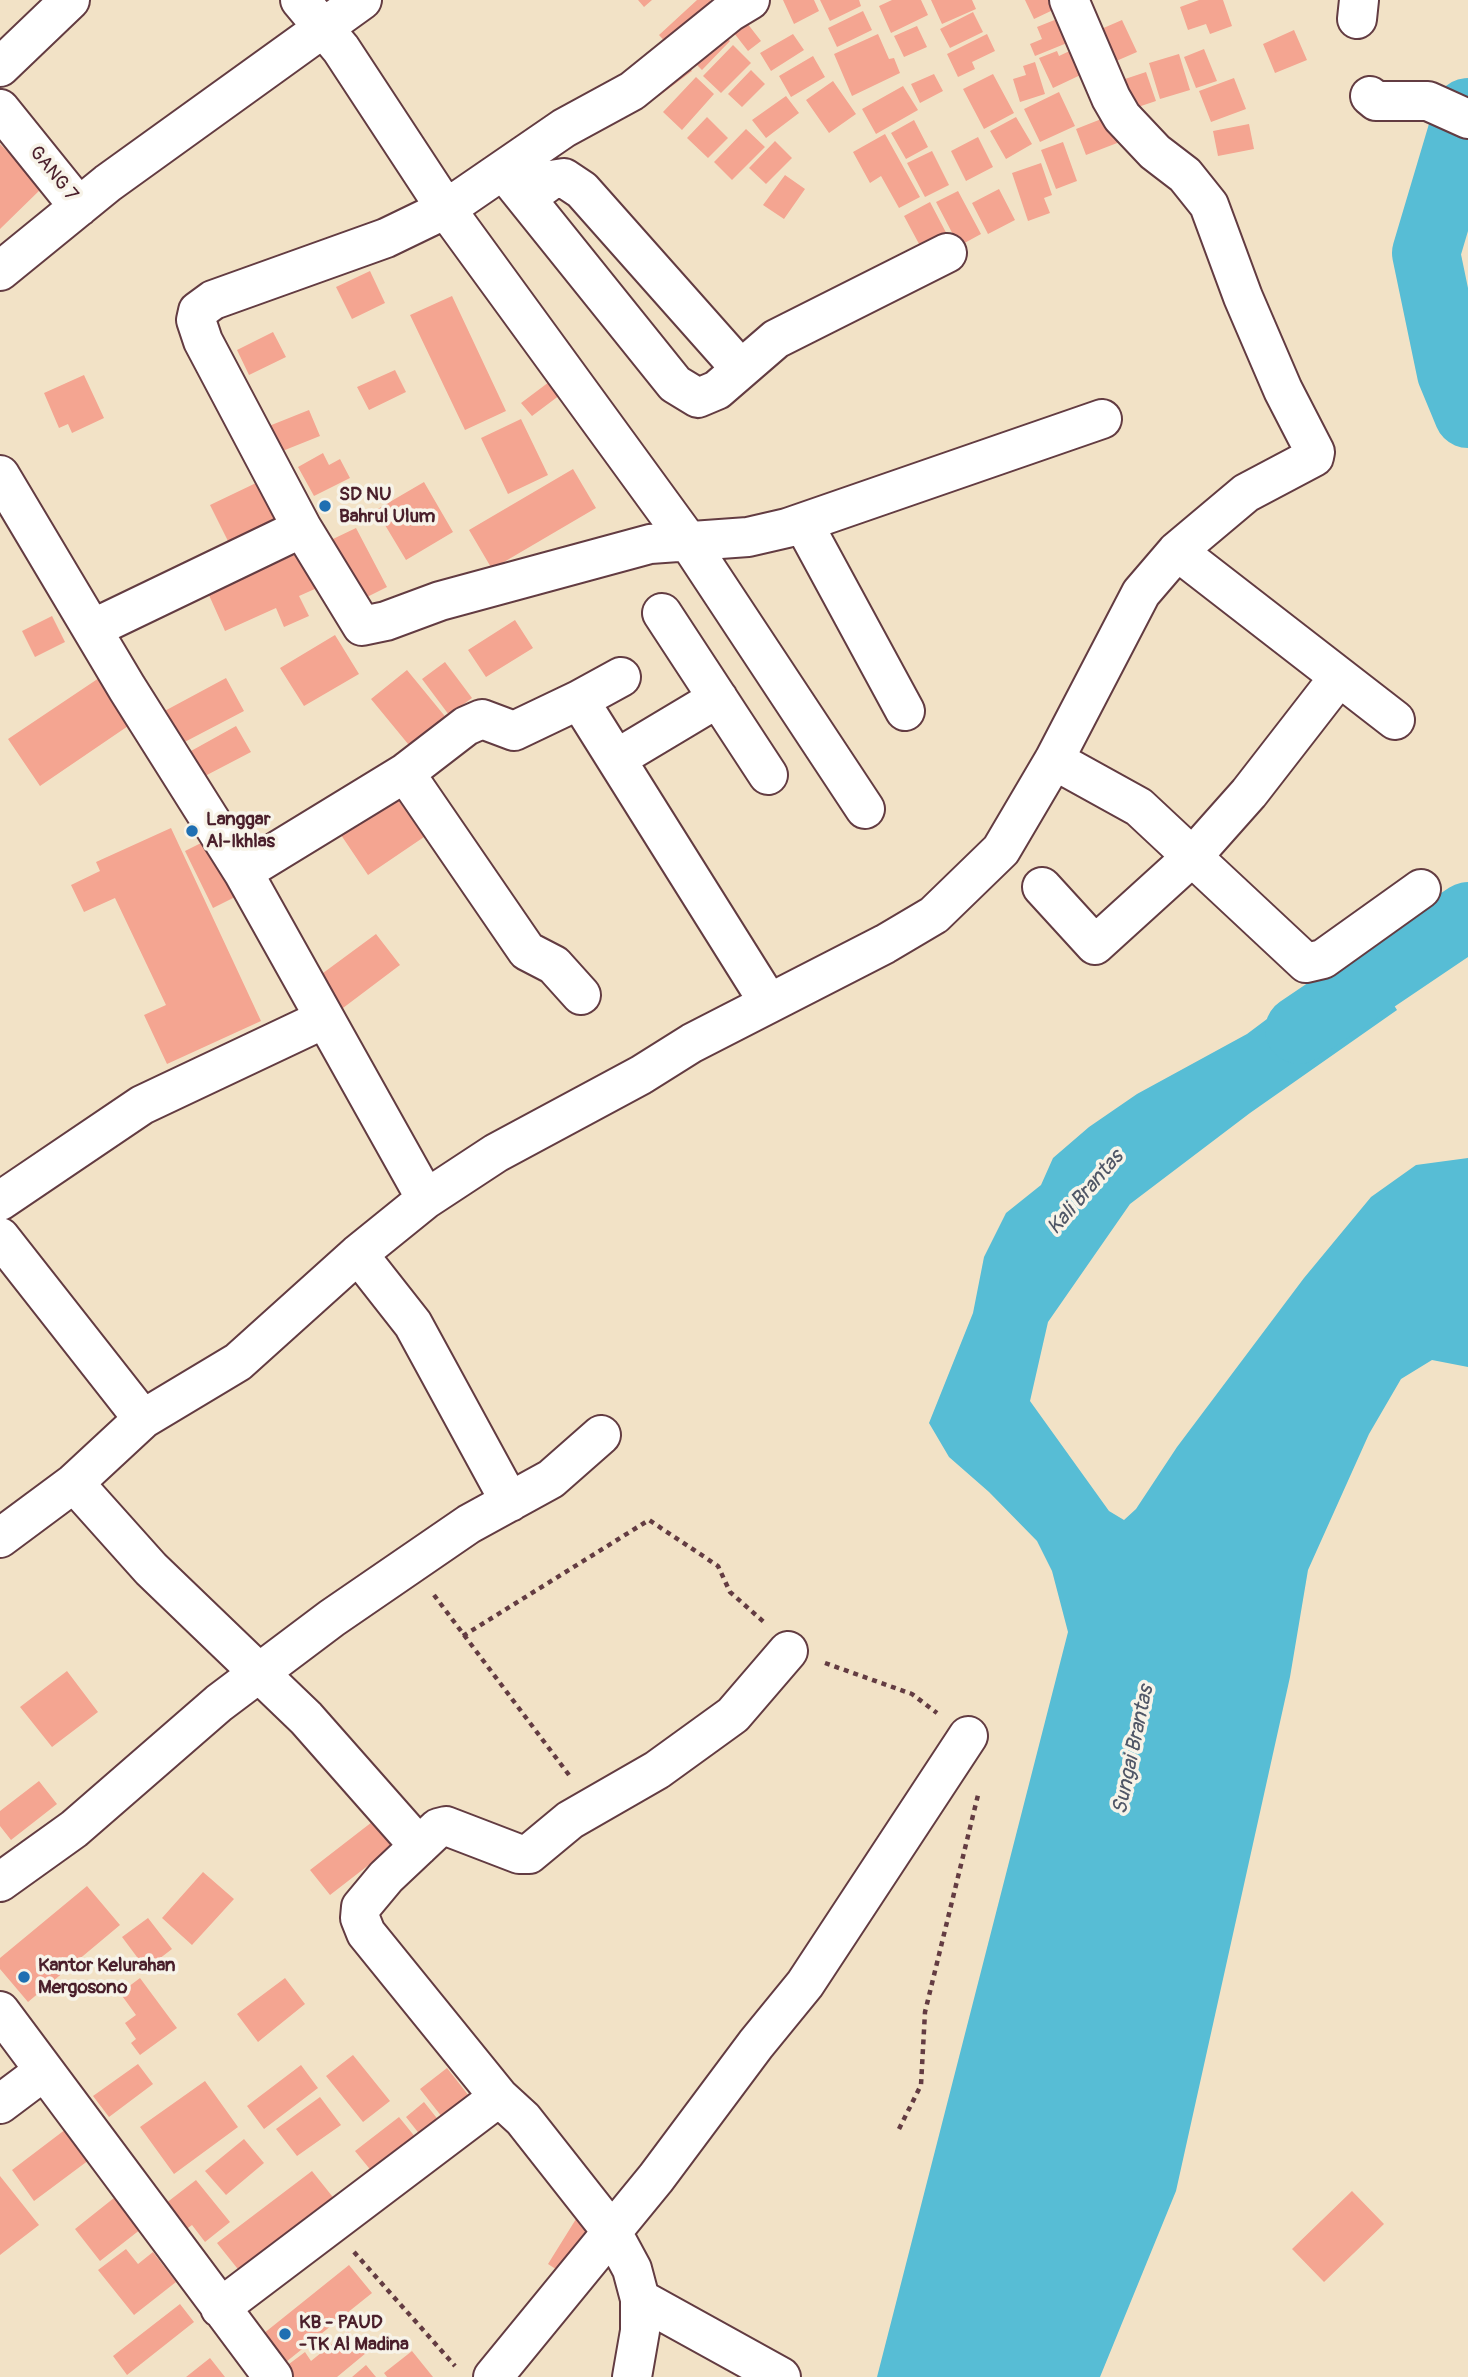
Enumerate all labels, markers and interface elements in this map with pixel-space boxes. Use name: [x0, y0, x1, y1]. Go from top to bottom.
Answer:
street label: GANG 7: [24, 142, 82, 206]
place label: SD NU Bahrul Ulum: [339, 484, 435, 528]
marker: SD NU Bahrul Ulum: [317, 498, 333, 514]
place label: Langgar Al-Ikhlas: [206, 809, 275, 853]
marker: Langgar Al-Ikhlas: [184, 823, 200, 839]
water label: Kali Brantas: [1043, 1146, 1129, 1240]
water label: Sungai Brantas: [1108, 1683, 1160, 1817]
place label: Kantor Kelurahan Mergosono: [38, 1955, 176, 1999]
marker: Kantor Kelurahan Mergosono: [16, 1969, 32, 1985]
place label: KB - PAUD -TK Al Madina: [299, 2312, 409, 2356]
marker: KB - PAUD -TK Al Madina: [277, 2326, 293, 2342]

